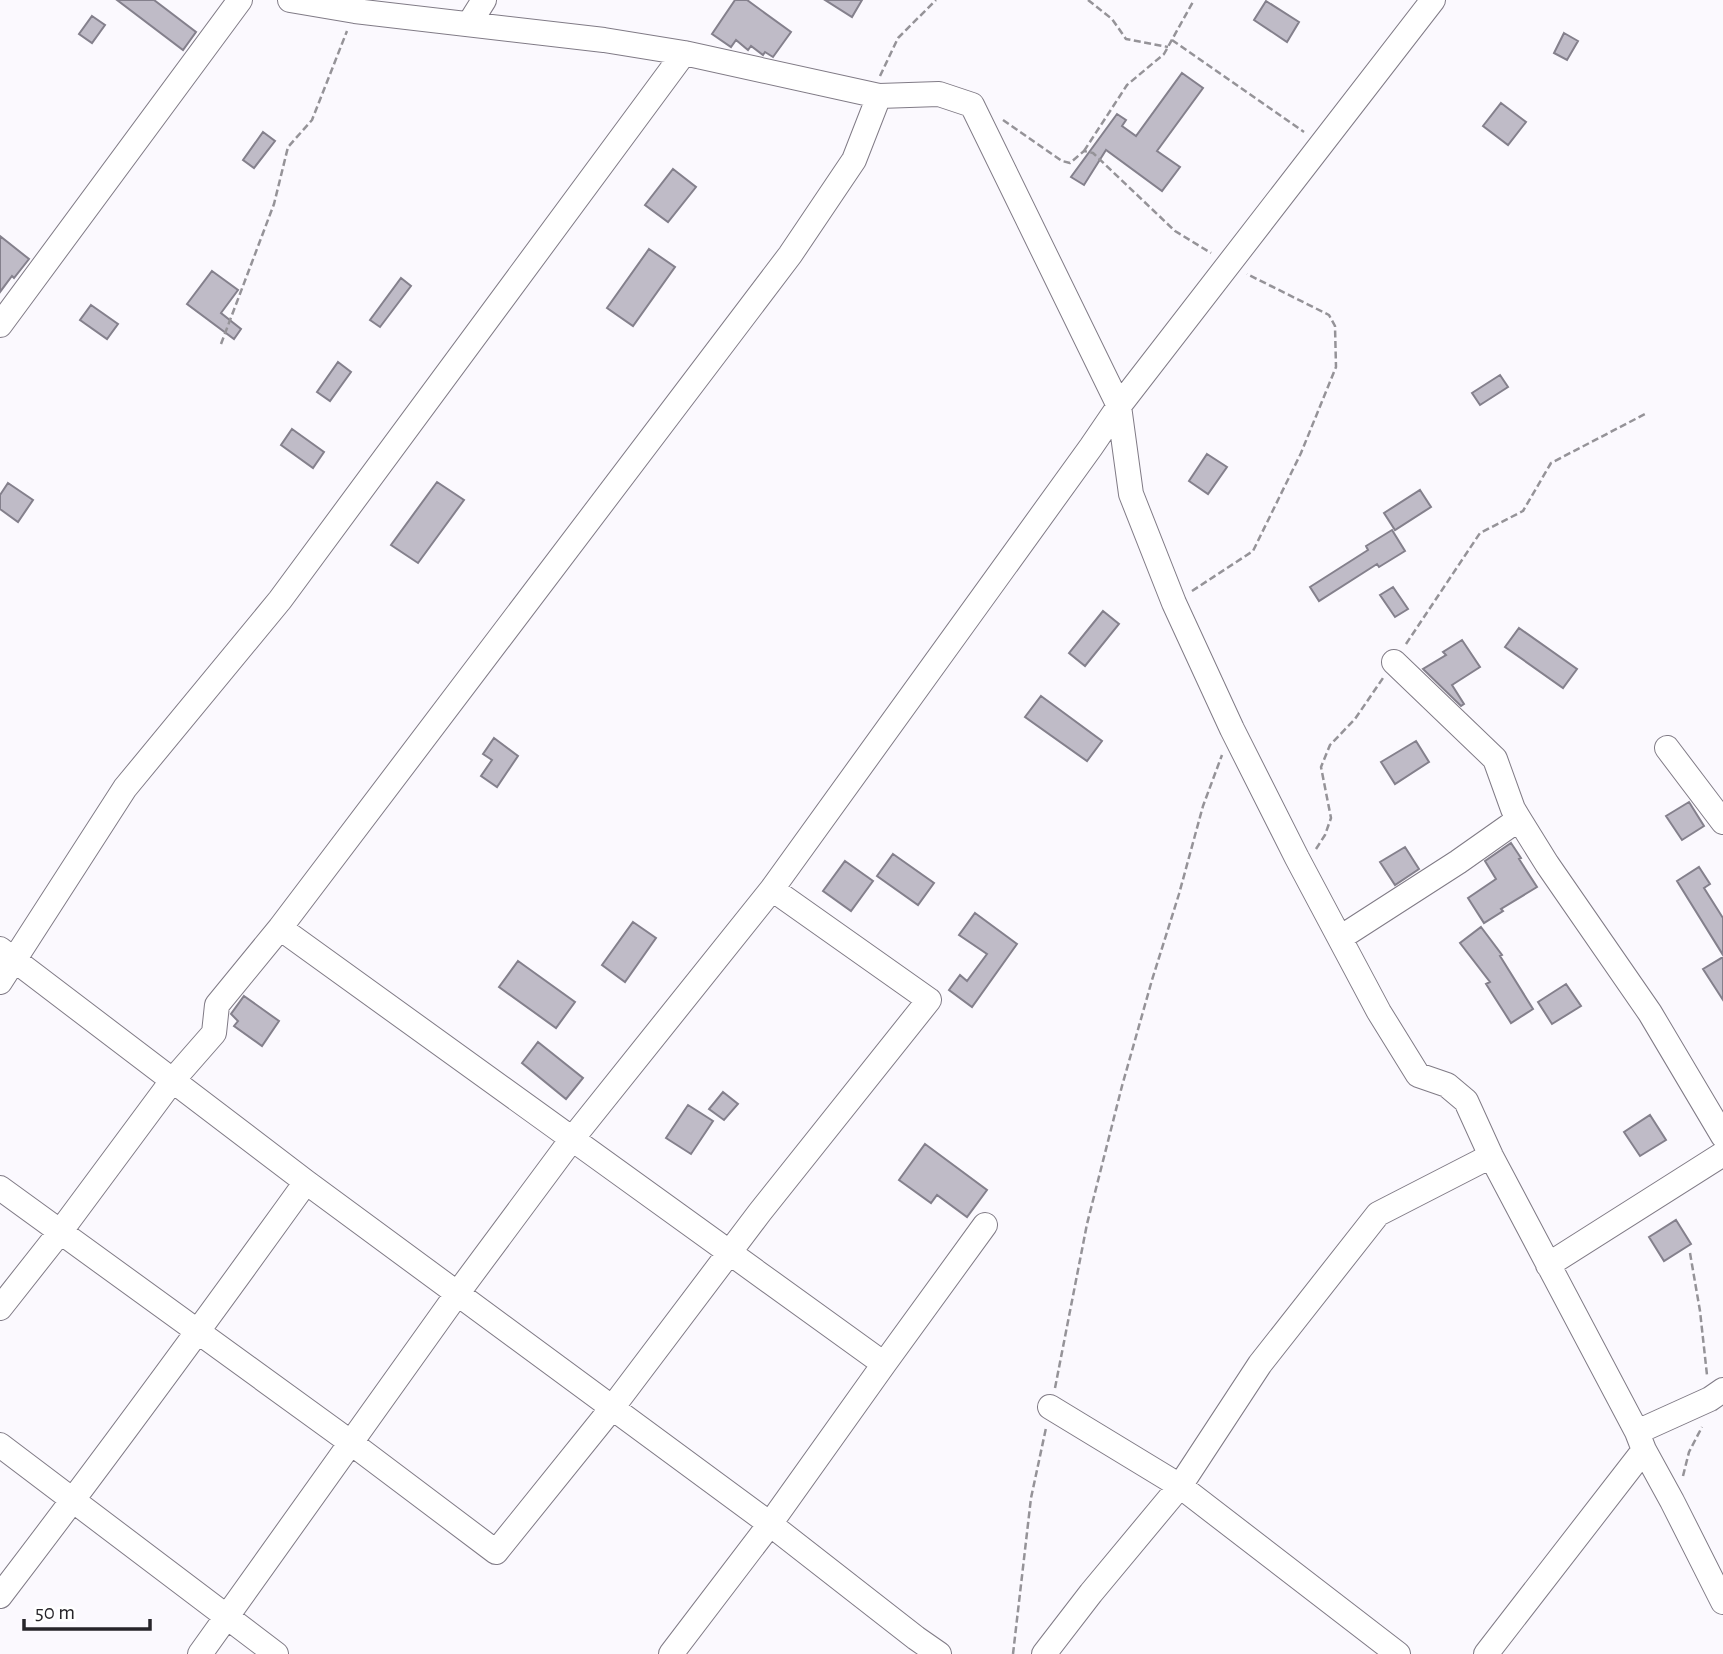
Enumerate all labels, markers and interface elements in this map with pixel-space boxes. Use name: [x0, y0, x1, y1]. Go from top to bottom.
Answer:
scale bar: [24, 1588, 150, 1632]
text: 50 m: [35, 1602, 75, 1623]

